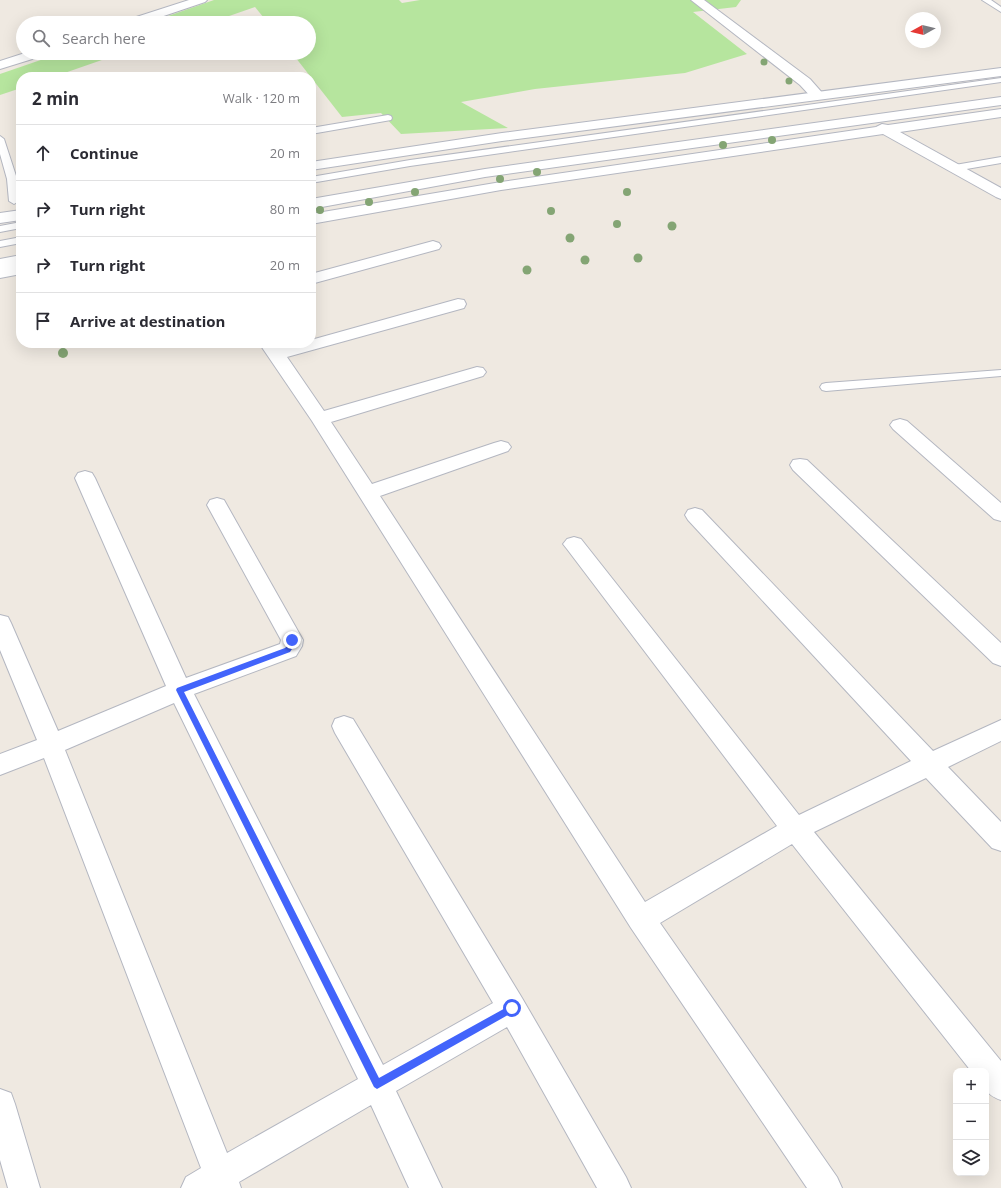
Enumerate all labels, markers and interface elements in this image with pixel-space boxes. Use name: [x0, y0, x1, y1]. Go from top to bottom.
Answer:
north arrow: [905, 12, 941, 48]
search box: [16, 16, 316, 60]
icon: search: [30, 27, 52, 49]
text: Search here: [62, 28, 146, 48]
text: 2 min: [32, 87, 79, 110]
text: Walk · 120 m: [223, 89, 300, 107]
icon: ahead: [32, 142, 54, 164]
text: Continue: [70, 143, 138, 163]
text: 20 m: [270, 144, 300, 162]
icon: right: [32, 198, 54, 220]
text: Turn right: [70, 199, 145, 219]
text: 80 m: [270, 200, 300, 218]
icon: right: [32, 254, 54, 276]
text: Turn right: [70, 255, 145, 275]
text: 20 m: [270, 256, 300, 274]
icon: arrive: [32, 310, 54, 332]
text: Arrive at destination: [70, 311, 225, 331]
route end: [283, 631, 301, 649]
route start: [503, 999, 521, 1017]
map controls: [953, 1068, 989, 1176]
button: +: [953, 1068, 989, 1104]
button: −: [953, 1104, 989, 1140]
button: layers: [953, 1140, 989, 1176]

